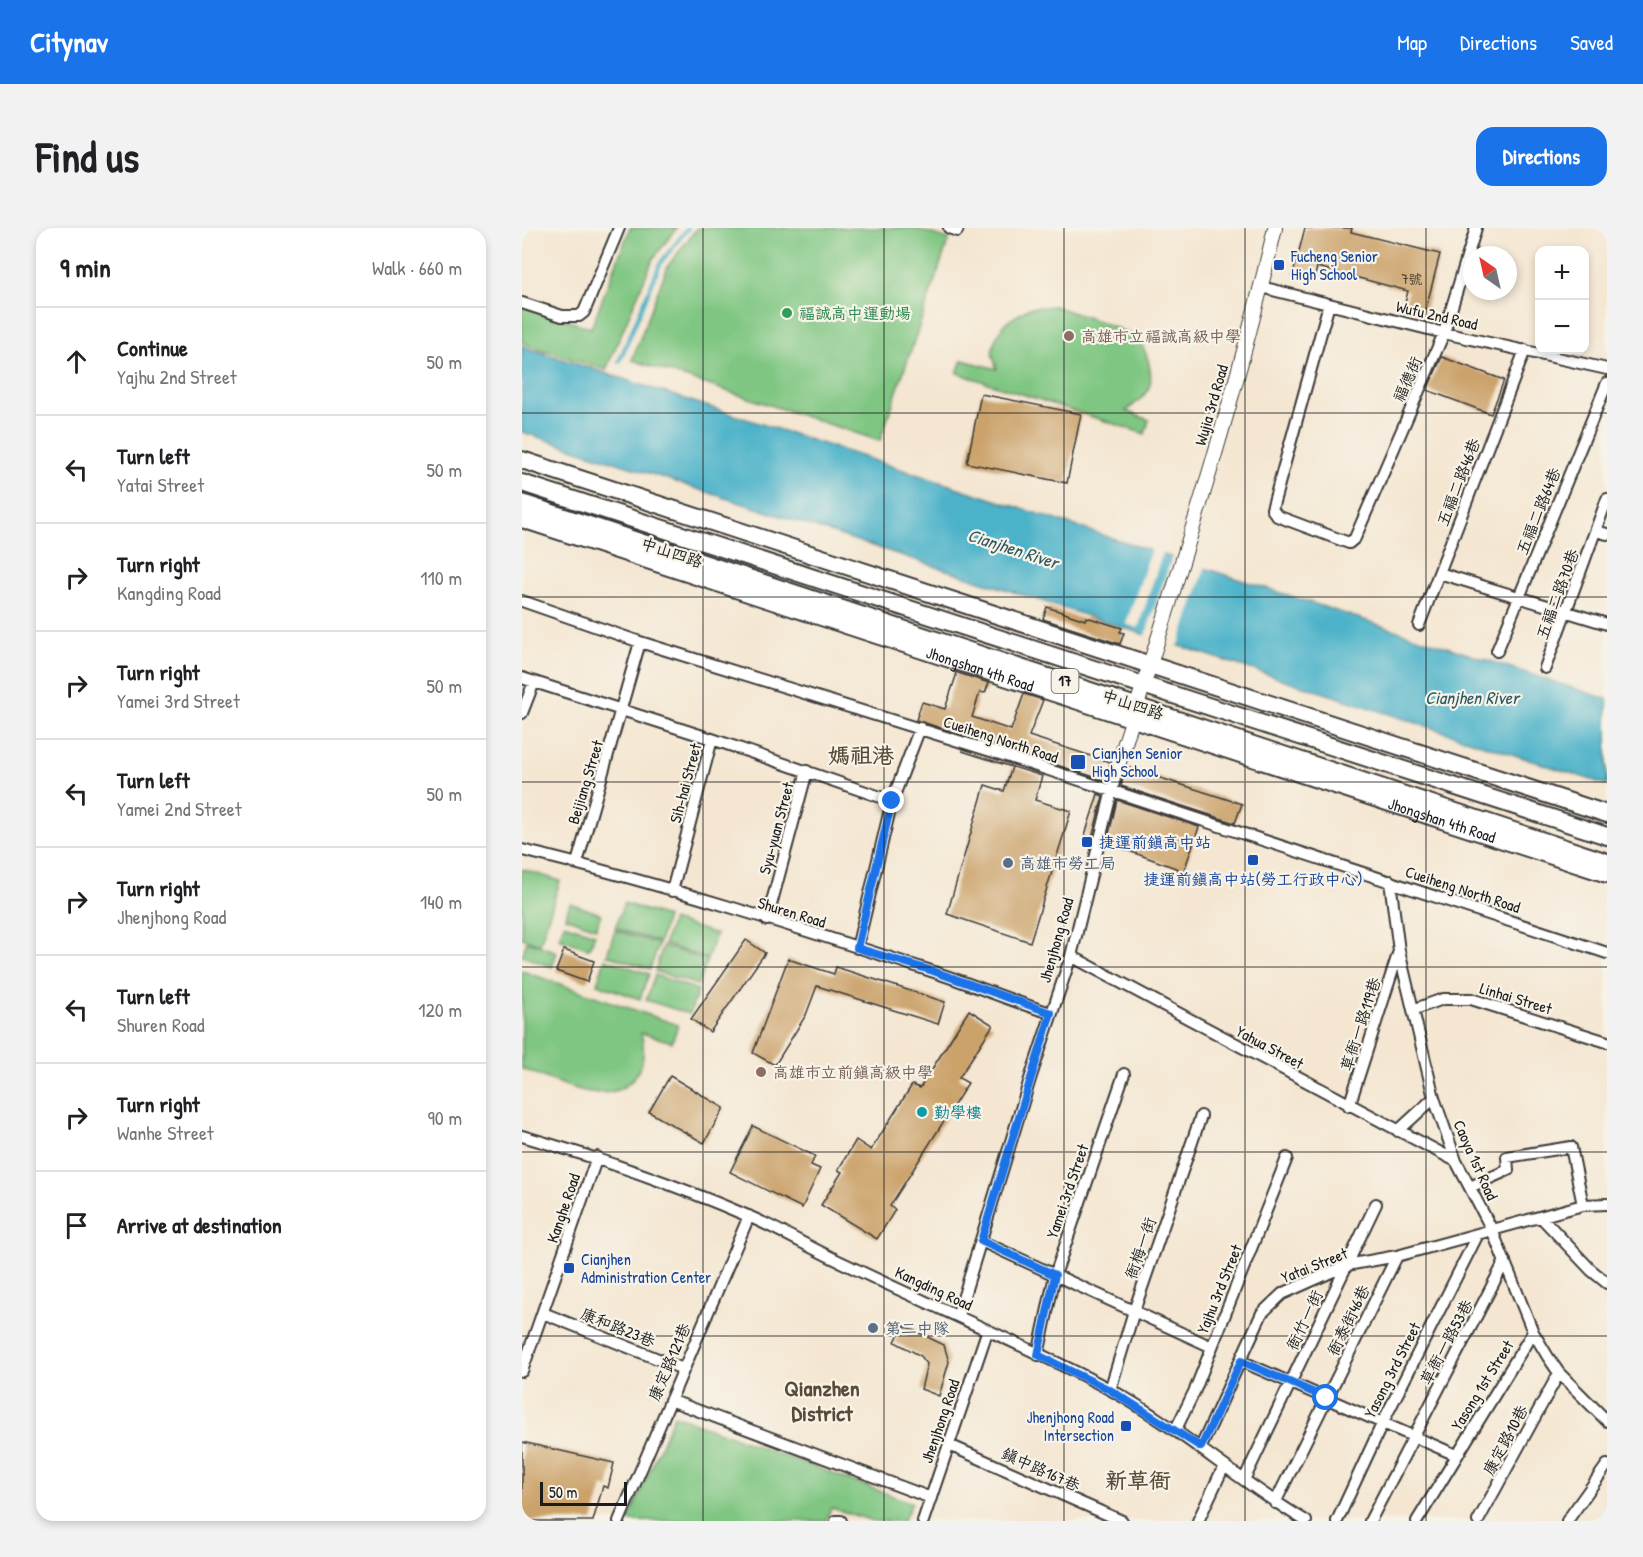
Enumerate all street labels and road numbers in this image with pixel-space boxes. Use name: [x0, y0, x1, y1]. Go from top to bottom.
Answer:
street label: Wufu 2nd Road: [1394, 295, 1480, 335]
street label: 福德街: [1387, 353, 1427, 405]
street label: Wujia 3rd Road: [1189, 362, 1233, 448]
street label: 五福二路46巷: [1431, 435, 1485, 529]
street label: 五福二路64巷: [1510, 464, 1566, 558]
street label: 中山四路: [638, 532, 706, 572]
street label: 五福二路70巷: [1530, 546, 1584, 642]
street label: Jhongshan 4th Road: [924, 641, 1037, 697]
road number: 17: [1052, 669, 1078, 693]
street label: 中山四路: [1099, 684, 1167, 724]
street label: Cueiheng North Road: [941, 710, 1061, 768]
street label: Beijiang Street: [562, 737, 608, 827]
street label: Sih-hai Street: [664, 740, 706, 825]
street label: Syu-yuan Street: [753, 779, 799, 877]
street label: Jhongshan 4th Road: [1385, 792, 1499, 848]
street label: Cueiheng North Road: [1403, 860, 1523, 918]
street label: Shuren Road: [755, 891, 829, 933]
street label: Jhenjhong Road: [1033, 895, 1079, 985]
street label: 草衙一路119巷: [1334, 974, 1386, 1074]
street label: Linhai Street: [1477, 977, 1555, 1020]
street label: Yahua Street: [1232, 1020, 1308, 1074]
street label: Caoya 1st Road: [1449, 1116, 1503, 1204]
street label: Yamei 3rd Street: [1041, 1140, 1094, 1241]
street label: Kanghe Road: [541, 1170, 585, 1246]
street label: 衙梅一街: [1119, 1214, 1161, 1282]
street label: Yajhu 3rd Street: [1191, 1241, 1247, 1337]
street label: Yatai Street: [1278, 1242, 1351, 1288]
street label: Kangding Road: [892, 1260, 976, 1316]
street label: 衙泰街46巷: [1321, 1281, 1375, 1359]
street label: 衙竹一街: [1281, 1286, 1327, 1354]
street label: 草衙一路53巷: [1414, 1295, 1478, 1389]
street label: 康和路23巷: [577, 1302, 659, 1352]
street label: Yasong 3rd Street: [1358, 1318, 1426, 1422]
street label: 康定路121巷: [643, 1319, 695, 1405]
street label: Yasong 1st Street: [1446, 1335, 1519, 1434]
street label: Jhenjhong Road: [915, 1376, 965, 1466]
street label: 康定路10巷: [1477, 1401, 1533, 1479]
street label: 鎮中路167巷: [998, 1442, 1084, 1496]

